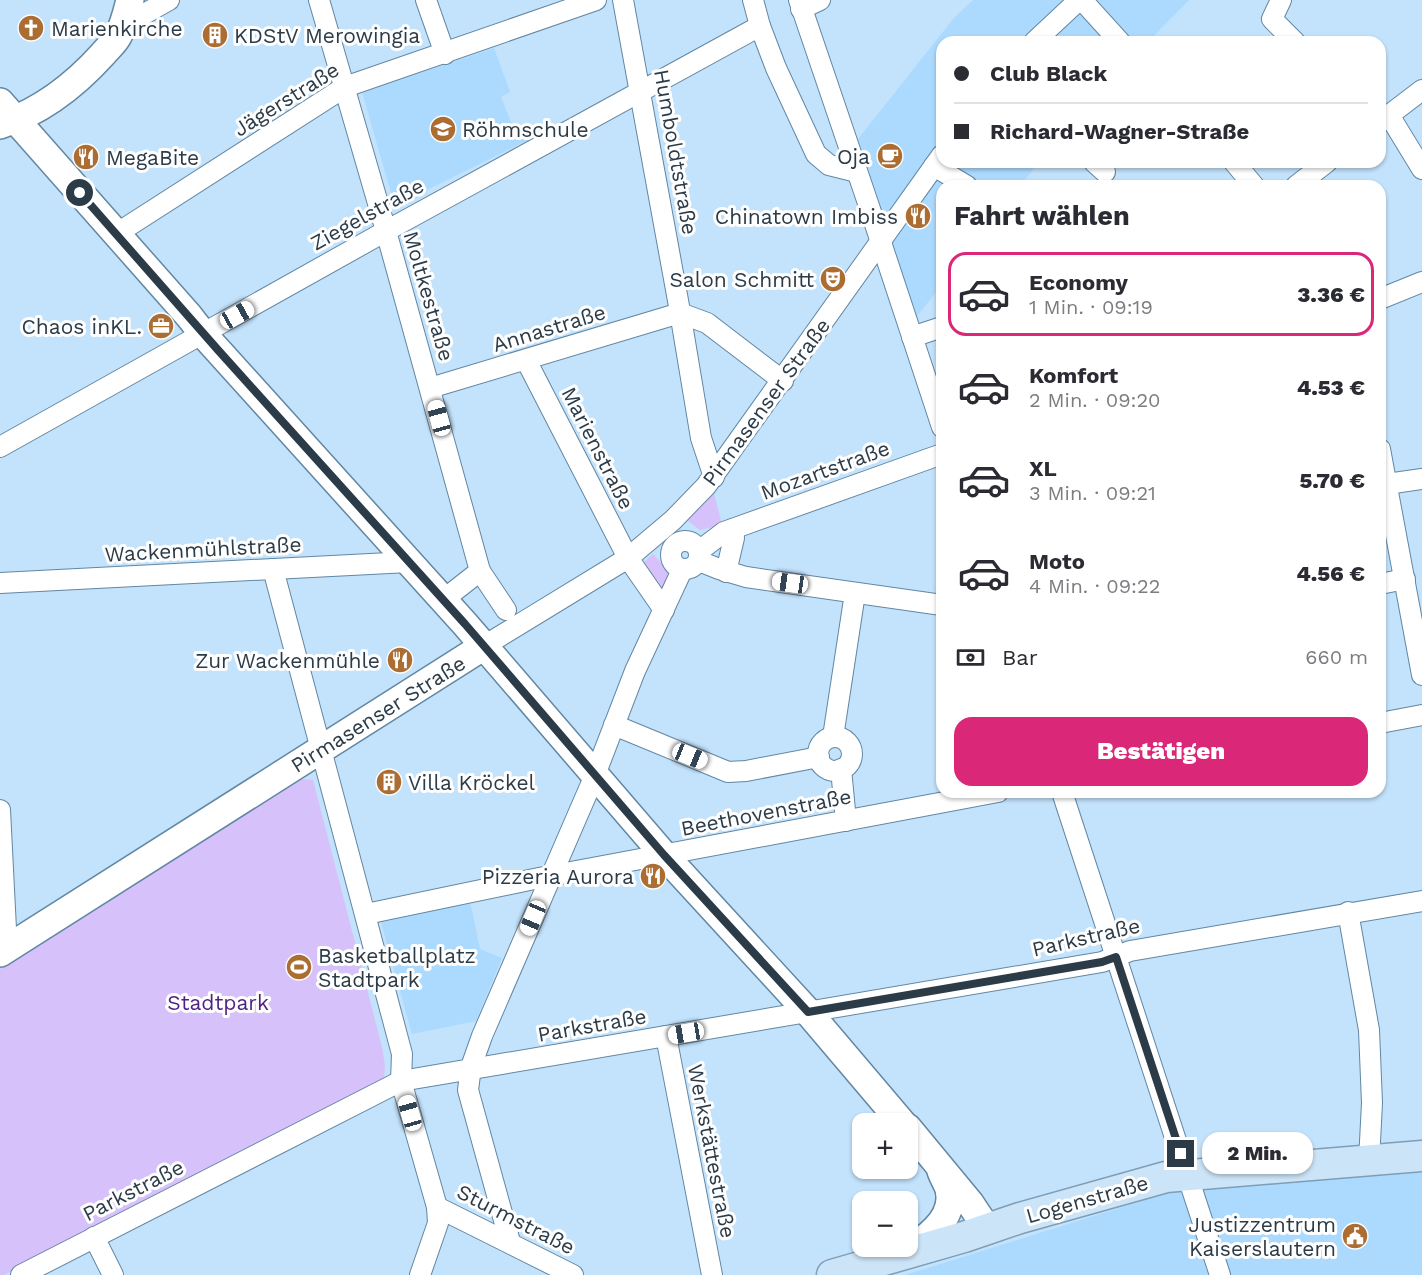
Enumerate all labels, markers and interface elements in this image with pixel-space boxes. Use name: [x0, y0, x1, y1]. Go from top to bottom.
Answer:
church icon: Marienkirche: [16, 13, 46, 43]
place label: Marienkirche: [51, 16, 183, 41]
building icon: KDStV Merowingia: [200, 20, 230, 50]
place label: KDStV Merowingia: [234, 23, 420, 48]
street label: Jägerstraße: [229, 57, 343, 141]
text: Club Black: [990, 61, 1107, 86]
street label: Humboldtstraße: [649, 67, 703, 237]
school or university icon: Röhmschule: [428, 114, 458, 144]
place label: Röhmschule: [462, 117, 589, 142]
text: Richard-Wagner-Straße: [990, 119, 1249, 144]
cafe icon: Oja: [875, 141, 905, 171]
restaurant icon: MegaBite: [71, 142, 101, 172]
place label: Oja: [837, 144, 870, 169]
place label: MegaBite: [106, 145, 199, 170]
street label: Ziegelstraße: [306, 173, 428, 255]
route start: [66, 179, 93, 206]
text: Fahrt wählen: [954, 200, 1130, 232]
restaurant icon: Chinatown Imbiss: [903, 201, 933, 231]
place label: Chinatown Imbiss: [715, 204, 898, 229]
street label: Moltkestraße: [399, 228, 459, 364]
theatre icon: Salon Schmitt: [818, 264, 848, 294]
place label: Salon Schmitt: [670, 267, 814, 292]
icon: car: [957, 267, 1011, 321]
text: Economy: [1029, 270, 1128, 295]
text: 3.36 €: [1297, 282, 1365, 307]
text: 1 Min. · 09:19: [1029, 295, 1153, 319]
car: [217, 298, 257, 332]
street label: Annastraße: [489, 299, 609, 357]
office icon: Chaos inKL.: [146, 311, 176, 341]
street label: Pirmasenser Straße: [697, 313, 835, 491]
place label: Chaos inKL.: [21, 314, 142, 339]
icon: car: [957, 360, 1011, 414]
text: Komfort: [1029, 363, 1118, 388]
text: 4.53 €: [1297, 375, 1365, 400]
street label: Marienstraße: [556, 383, 640, 513]
text: 2 Min. · 09:20: [1029, 388, 1161, 412]
car: [426, 398, 452, 438]
street label: Mozartstraße: [757, 435, 893, 505]
icon: car: [957, 453, 1011, 507]
text: XL: [1029, 456, 1057, 481]
text: 5.70 €: [1300, 468, 1365, 493]
text: 3 Min. · 09:21: [1029, 481, 1156, 505]
street label: Wackenmühlstraße: [104, 531, 302, 567]
icon: car: [957, 546, 1011, 600]
text: Moto: [1029, 549, 1085, 574]
text: 4.56 €: [1296, 561, 1365, 586]
car: [771, 572, 809, 594]
text: 4 Min. · 09:22: [1029, 574, 1160, 598]
icon: cash: [954, 641, 987, 674]
restaurant icon: Zur Wackenmühle: [385, 645, 415, 675]
text: Bar: [1002, 645, 1038, 670]
text: 660 m: [1305, 645, 1368, 669]
place label: Zur Wackenmühle: [195, 648, 380, 673]
street label: Pirmasenser Straße: [286, 650, 470, 778]
button: Bestätigen: [954, 717, 1368, 786]
car: [670, 741, 710, 771]
building icon: Villa Kröckel: [374, 767, 404, 797]
place label: Villa Kröckel: [408, 770, 536, 795]
street label: Beethovenstraße: [679, 783, 853, 841]
restaurant icon: Pizzeria Aurora: [638, 861, 668, 891]
place label: Pizzeria Aurora: [482, 864, 634, 889]
car: [518, 898, 548, 938]
street label: Parkstraße: [1030, 912, 1142, 962]
place label: Basketballplatz Stadtpark: [318, 943, 476, 992]
sports icon: Basketballplatz Stadtpark: [284, 952, 314, 982]
park label: Stadtpark: [167, 990, 269, 1015]
street label: Parkstraße: [536, 1003, 648, 1047]
car: [667, 1021, 705, 1045]
street label: Werkstättestraße: [683, 1062, 741, 1240]
car: [396, 1093, 424, 1133]
map controls: [852, 1113, 918, 1257]
button: +: [852, 1113, 918, 1179]
callout: 2 Min.: [1202, 1133, 1313, 1175]
route end: [1167, 1140, 1194, 1167]
text: 2 Min.: [1227, 1141, 1288, 1165]
street label: Parkstraße: [78, 1154, 188, 1226]
street label: Logenstraße: [1023, 1170, 1151, 1228]
street label: Sturmstraße: [453, 1179, 579, 1259]
button: −: [852, 1191, 918, 1257]
place label: Justizzentrum Kaiserslautern: [1188, 1212, 1336, 1261]
public building icon: Justizzentrum Kaiserslautern: [1340, 1221, 1370, 1251]

